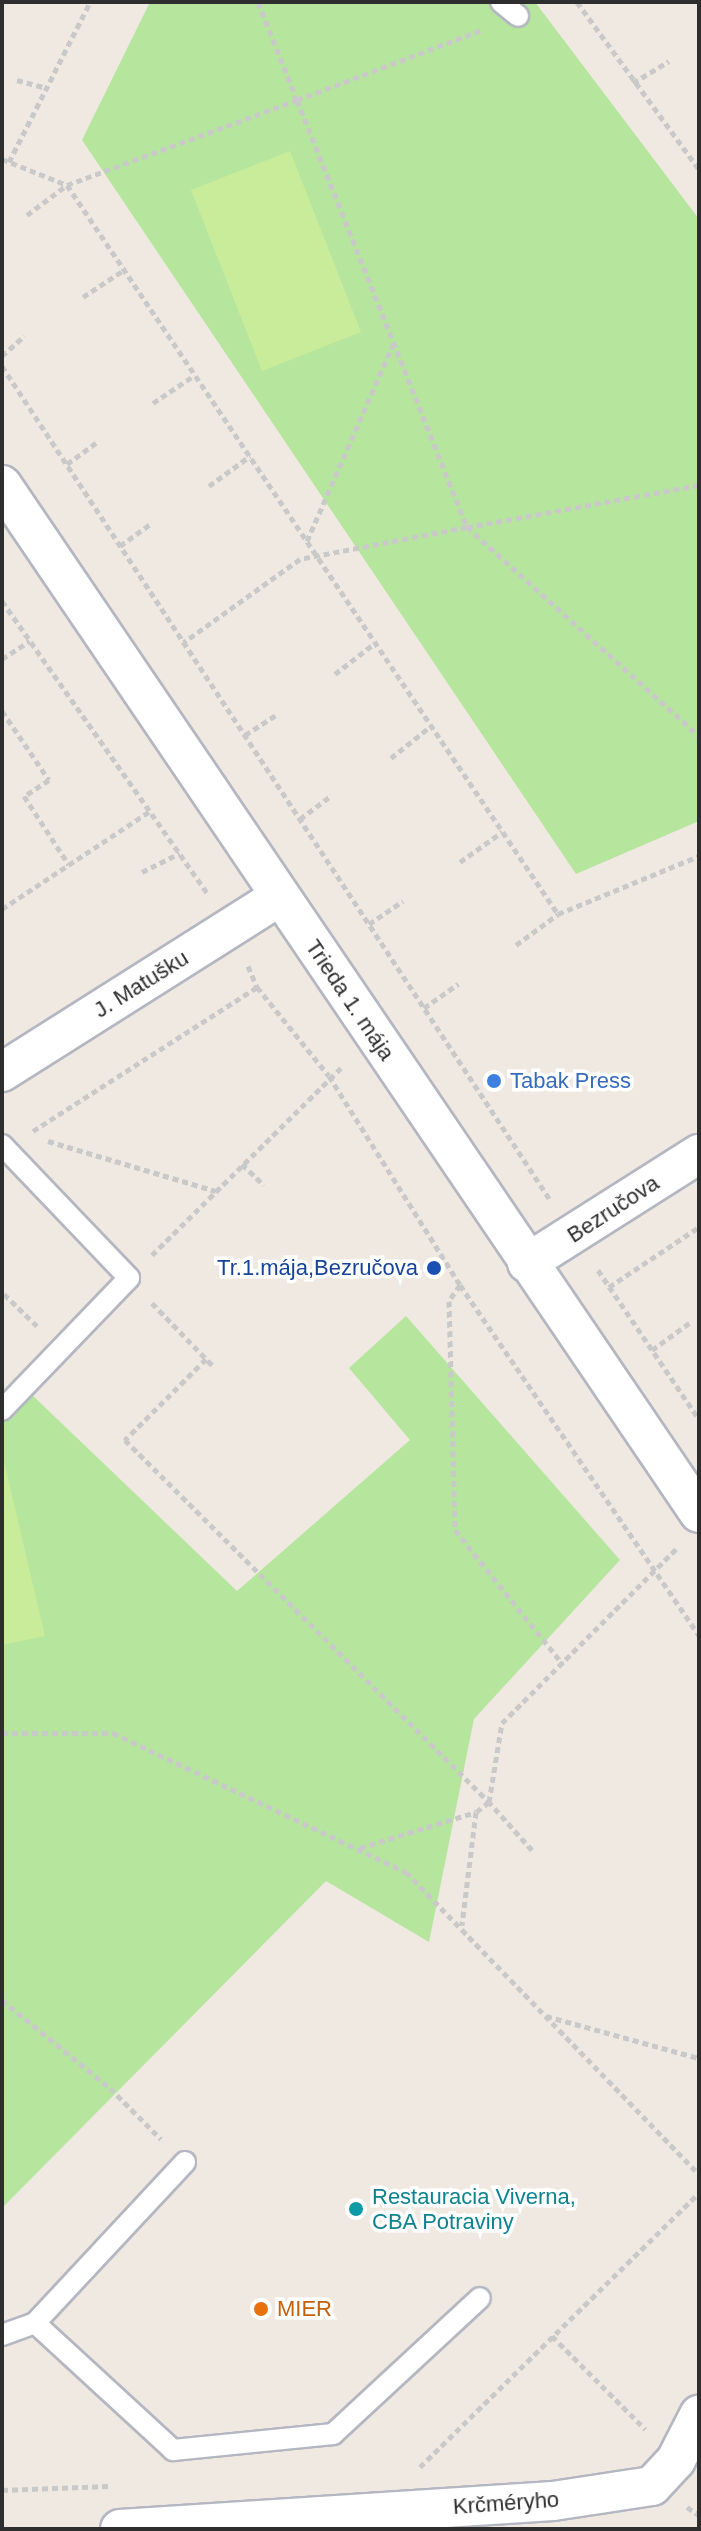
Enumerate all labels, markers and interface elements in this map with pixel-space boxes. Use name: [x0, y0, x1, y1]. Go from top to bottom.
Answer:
street label: Trieda 1. mája: [300, 935, 400, 1065]
street label: J. Matušku: [89, 945, 193, 1023]
place label: Tabak Press: [510, 1068, 631, 1094]
marker: Tabak Press: [485, 1072, 503, 1090]
street label: Bezručova: [562, 1170, 664, 1248]
place label: Tr.1.mája,Bezručova: [217, 1255, 418, 1281]
marker: Tr.1.mája,Bezručova: [425, 1259, 443, 1277]
place label: Restauracia Viverna, CBA Potraviny: [372, 2183, 576, 2234]
marker: Restauracia Viverna, CBA Potraviny: [347, 2200, 365, 2218]
place label: MIER: [277, 2296, 332, 2322]
marker: MIER: [252, 2300, 270, 2318]
street label: Krčméryho: [452, 2486, 560, 2520]

